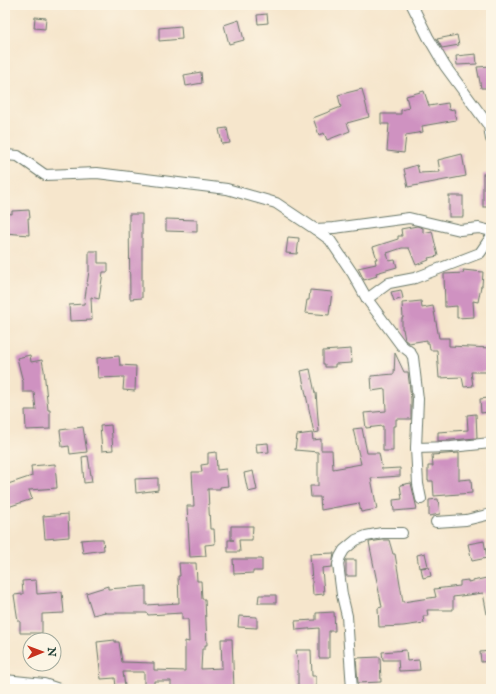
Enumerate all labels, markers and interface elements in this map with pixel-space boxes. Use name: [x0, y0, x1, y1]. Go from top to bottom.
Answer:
north arrow: [22, 632, 62, 672]
text: N: [44, 646, 58, 657]

